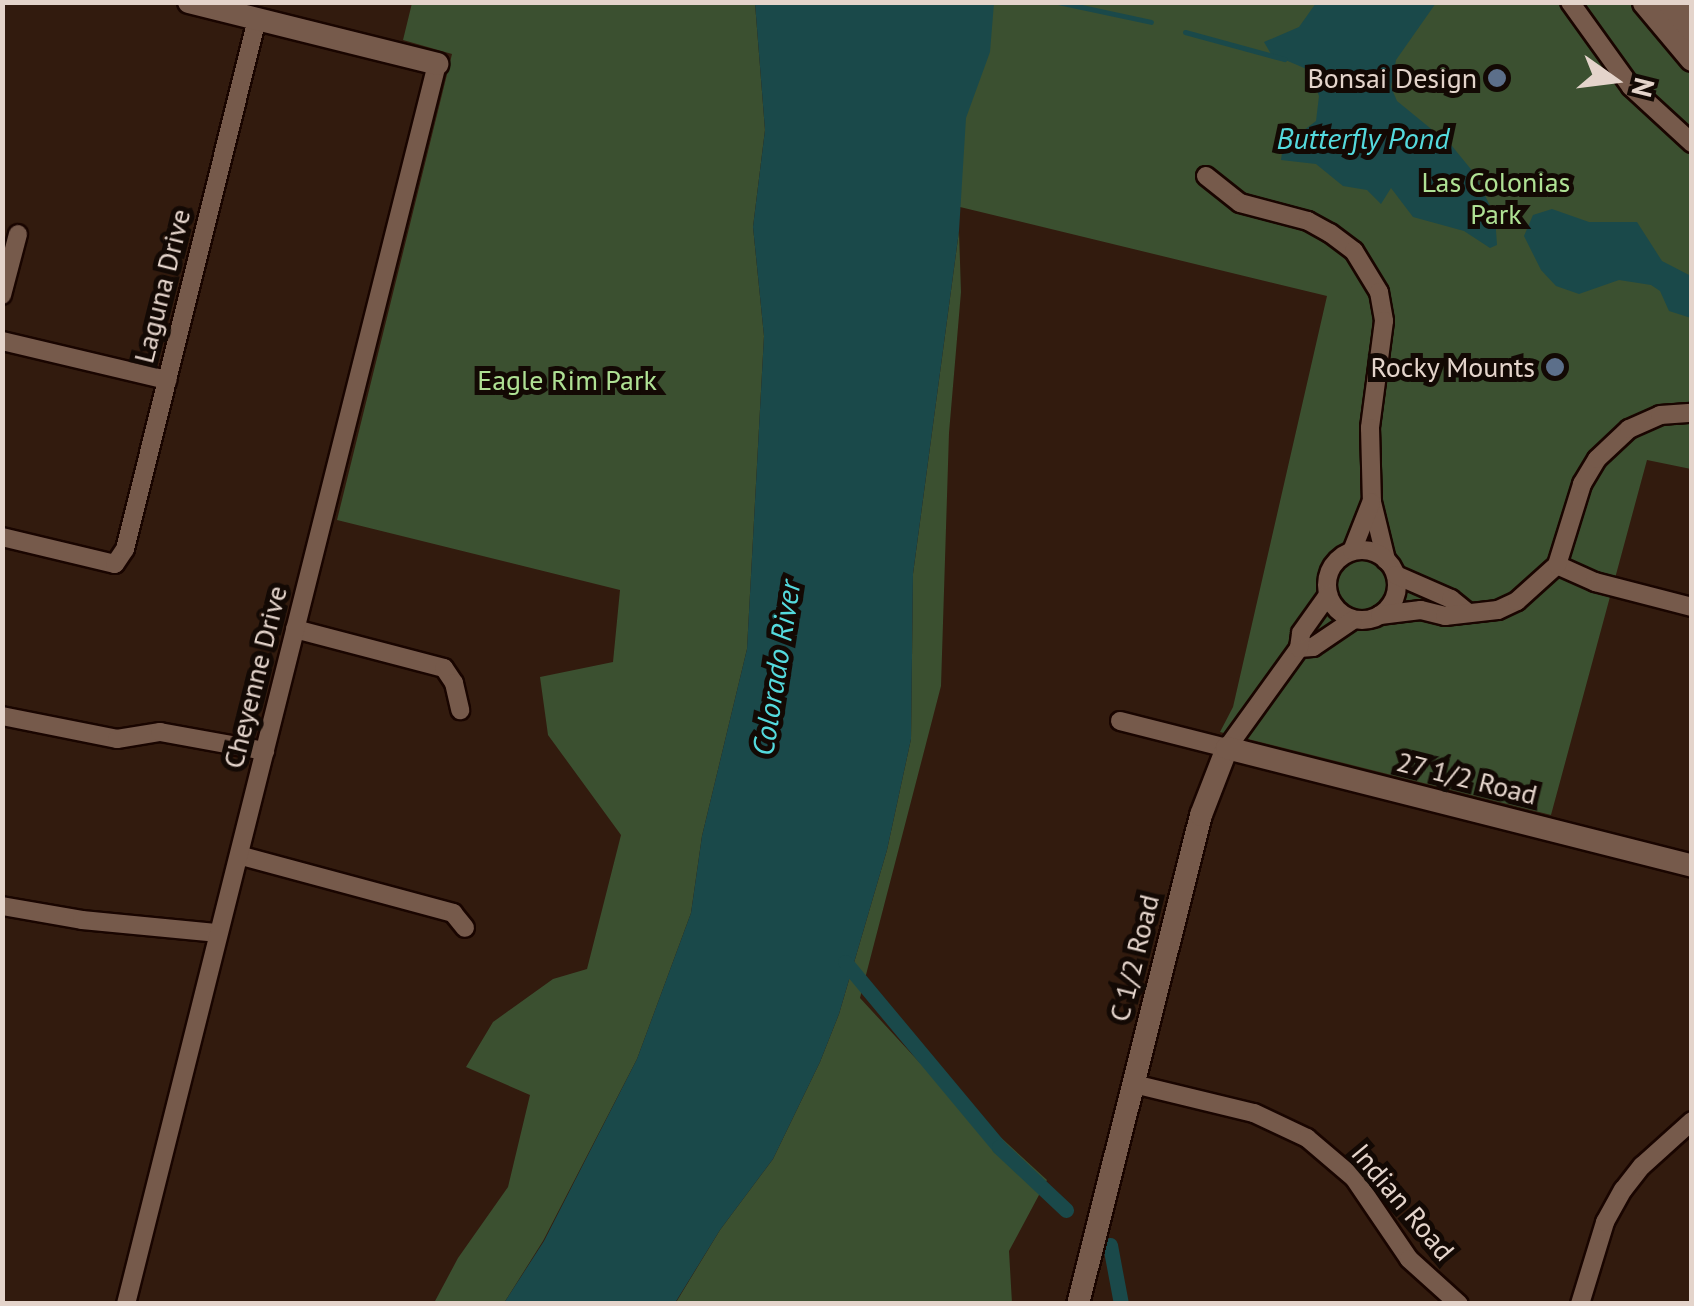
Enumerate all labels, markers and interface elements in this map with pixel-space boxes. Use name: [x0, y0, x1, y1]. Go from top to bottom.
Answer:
north arrow: [1564, 30, 1664, 130]
place label: Bonsai Design: [1307, 61, 1477, 95]
marker: Bonsai Design: [1486, 67, 1508, 89]
text: N: [1623, 74, 1664, 101]
water label: Butterfly Pond: [1276, 120, 1450, 156]
park label: Las Colonias Park: [1422, 165, 1570, 231]
street label: Laguna Drive: [127, 206, 197, 366]
place label: Rocky Mounts: [1369, 350, 1535, 384]
marker: Rocky Mounts: [1544, 356, 1566, 378]
park label: Eagle Rim Park: [477, 363, 657, 397]
water label: Colorado River: [744, 578, 808, 758]
street label: Cheyenne Drive: [216, 582, 294, 772]
street label: 27 1/2 Road: [1393, 744, 1541, 812]
street label: C 1/2 Road: [1102, 891, 1166, 1025]
street label: Indian Road: [1344, 1137, 1462, 1267]

